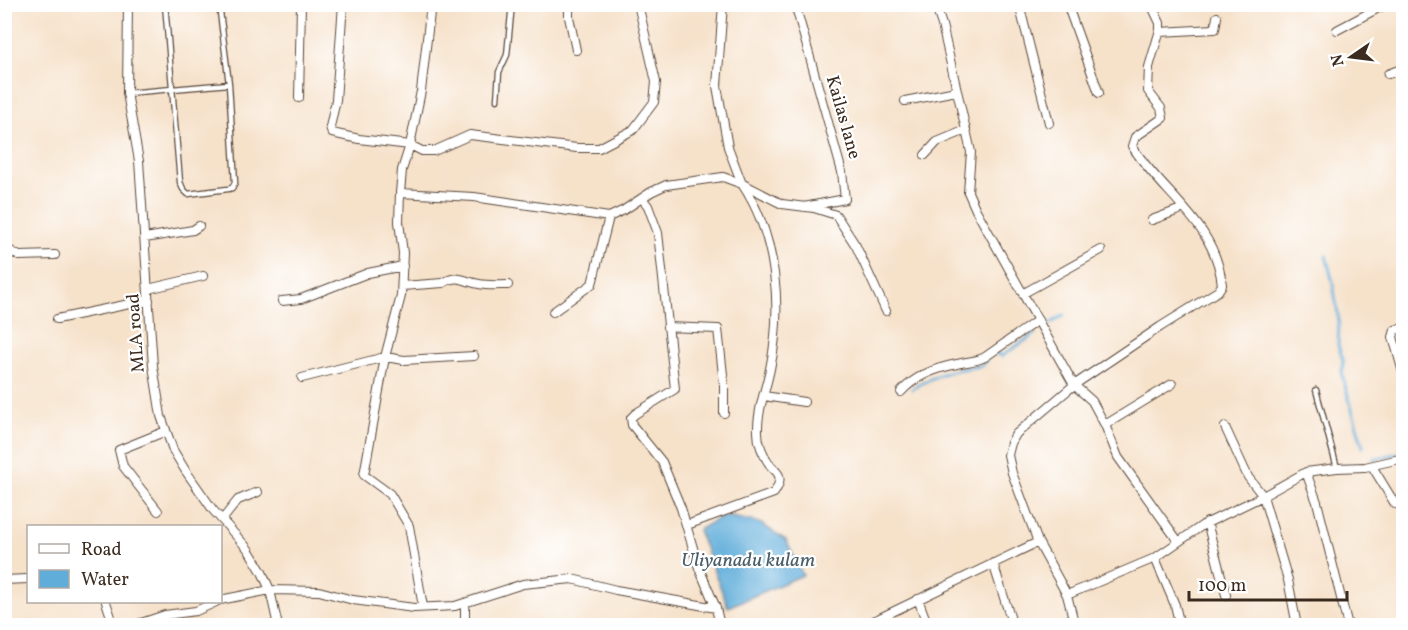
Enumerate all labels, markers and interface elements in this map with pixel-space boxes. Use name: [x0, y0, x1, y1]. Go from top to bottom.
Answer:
north arrow: [1321, 27, 1381, 87]
text: N: [1326, 51, 1350, 68]
street label: Kailas lane: [819, 73, 866, 162]
street label: MLA road: [121, 292, 152, 373]
legend: [27, 525, 222, 603]
text: Road: [81, 538, 122, 563]
water label: Uliyanadu kulam: [681, 547, 815, 575]
scale bar: [1189, 564, 1346, 602]
text: Water: [81, 568, 129, 593]
text: 100 m: [1198, 574, 1247, 599]

